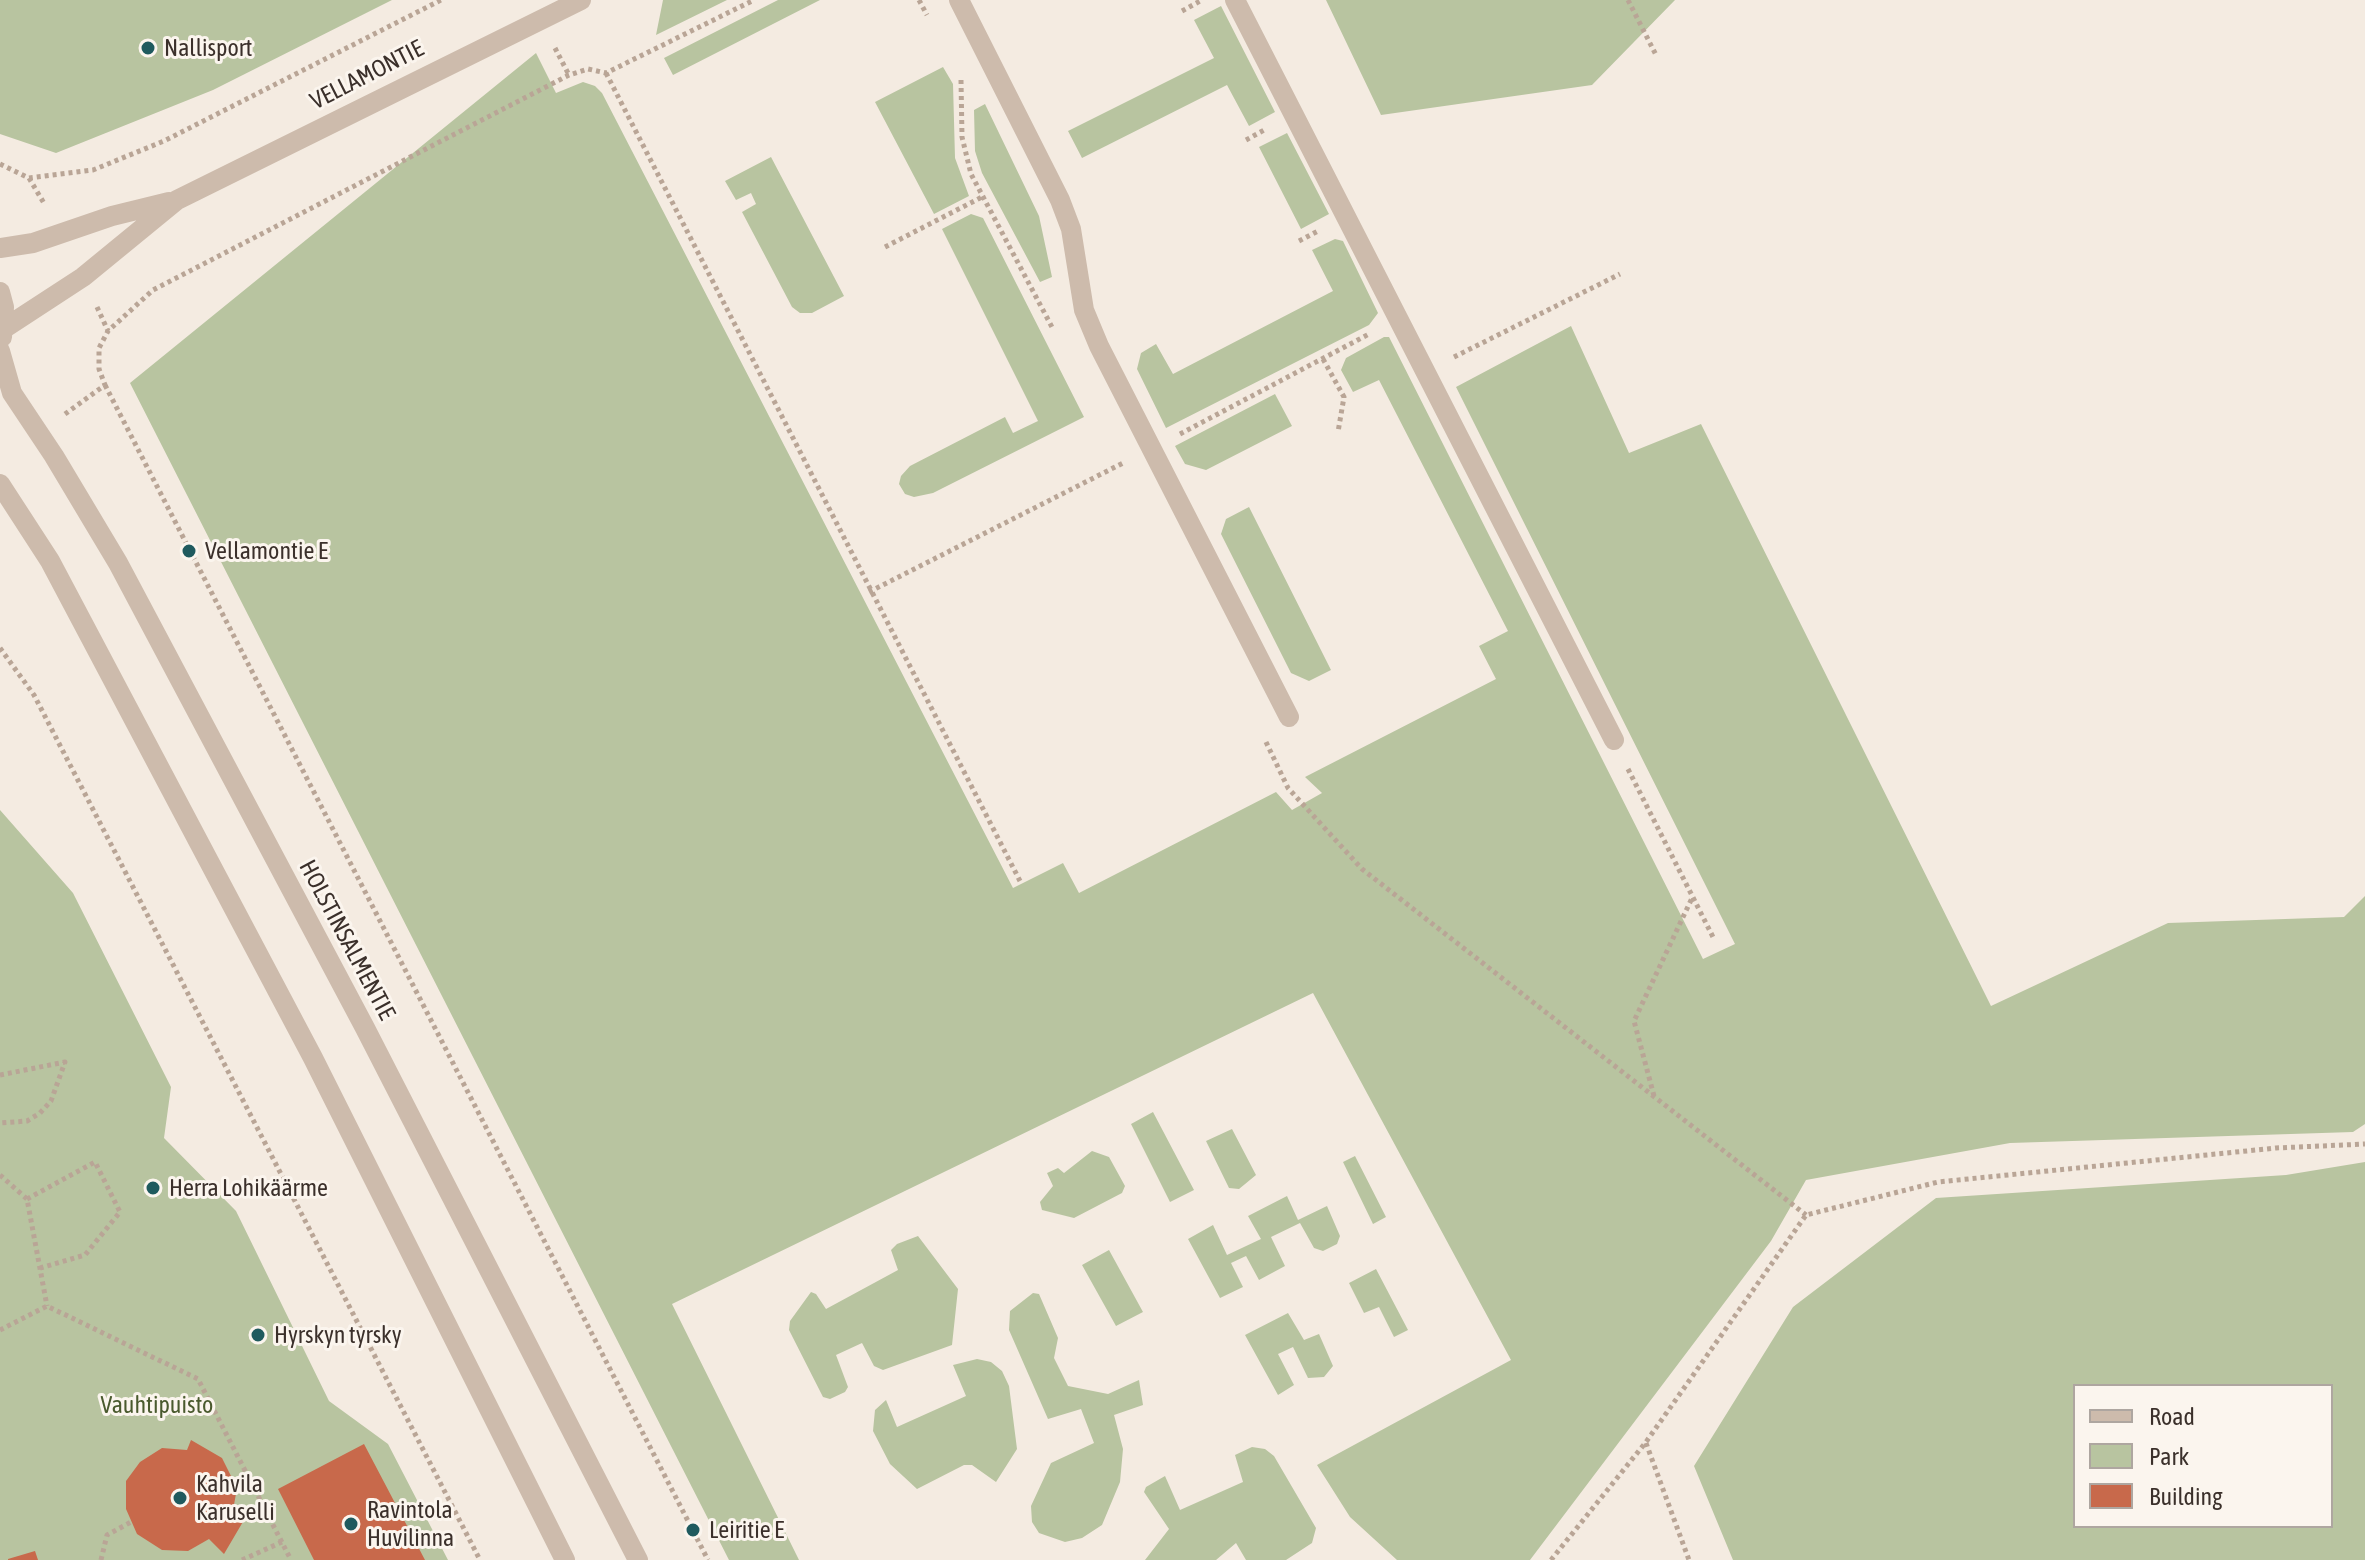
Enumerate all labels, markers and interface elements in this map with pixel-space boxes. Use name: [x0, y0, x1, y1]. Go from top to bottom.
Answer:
place label: Nallisport: [164, 34, 252, 62]
street label: VELLAMONTIE: [305, 34, 429, 116]
marker: Nallisport: [139, 39, 157, 57]
place label: Vellamontie E: [205, 537, 328, 565]
marker: Vellamontie E: [180, 542, 198, 560]
street label: HOLSTINSALMENTIE: [293, 855, 401, 1025]
place label: Herra Lohikäärme: [169, 1174, 328, 1202]
marker: Herra Lohikäärme: [144, 1179, 162, 1197]
place label: Hyrskyn tyrsky: [274, 1321, 402, 1349]
marker: Hyrskyn tyrsky: [249, 1326, 267, 1344]
legend: [2073, 1384, 2333, 1528]
park label: Vauhtipuisto: [101, 1391, 213, 1419]
text: Road: [2149, 1403, 2195, 1430]
text: Park: [2149, 1443, 2189, 1470]
place label: Kahvila Karuselli: [196, 1470, 275, 1526]
text: Building: [2149, 1483, 2222, 1510]
marker: Kahvila Karuselli: [171, 1489, 189, 1507]
place label: Ravintola Huvilinna: [367, 1496, 454, 1552]
marker: Ravintola Huvilinna: [342, 1515, 360, 1533]
place label: Leiritie E: [709, 1516, 784, 1544]
marker: Leiritie E: [684, 1521, 702, 1539]

